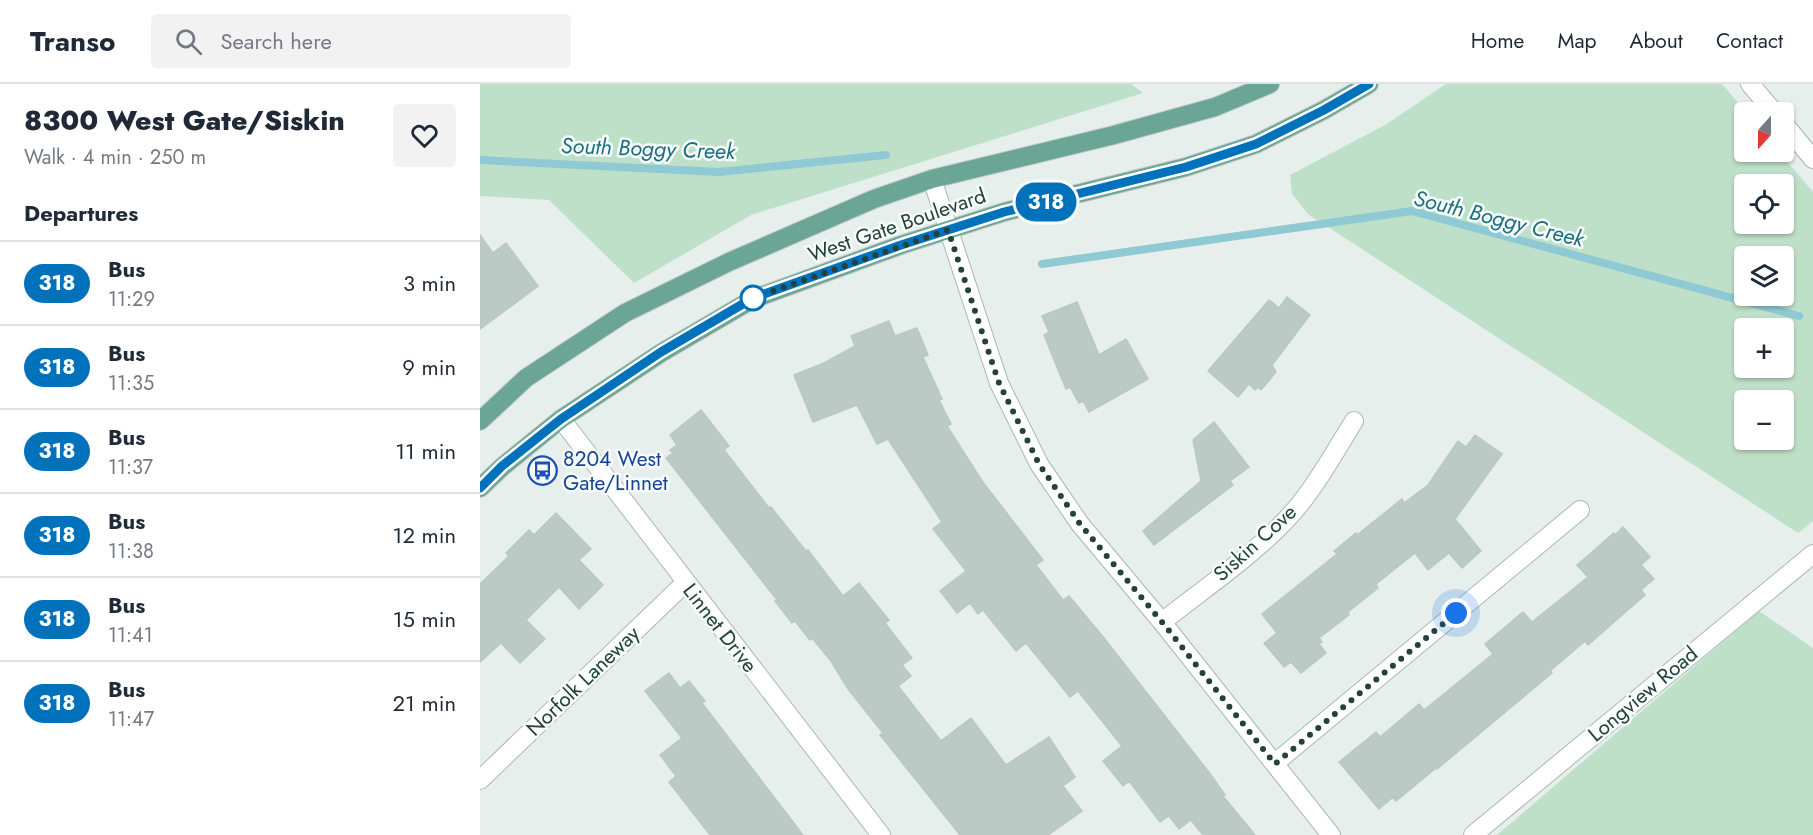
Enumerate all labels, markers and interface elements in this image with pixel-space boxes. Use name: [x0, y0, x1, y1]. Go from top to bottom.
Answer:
search box: [151, 14, 571, 68]
text: Transo: [30, 21, 115, 62]
icon: search: [172, 25, 205, 58]
text: Search here: [220, 25, 332, 57]
text: Home: [1471, 26, 1524, 56]
text: Map: [1557, 26, 1597, 56]
text: About: [1630, 26, 1683, 56]
text: Contact: [1716, 26, 1783, 56]
text: 8300 West Gate/Siskin: [24, 100, 345, 141]
north arrow: [1734, 102, 1794, 162]
map controls: [1734, 102, 1794, 450]
button: heart: [393, 104, 456, 167]
water label: South Boggy Creek: [560, 129, 737, 167]
text: Walk · 4 min · 250 m: [24, 143, 206, 172]
button: locate: [1734, 174, 1794, 234]
street label: West Gate Boulevard: [804, 180, 990, 270]
water label: South Boggy Creek: [1410, 181, 1589, 255]
line badge: 318: [1012, 182, 1080, 222]
text: 318: [1028, 187, 1064, 217]
text: Departures: [24, 197, 138, 229]
button: layers: [1734, 246, 1794, 306]
text: Bus: [108, 253, 145, 285]
text: 3 min: [403, 267, 456, 299]
text: 318: [39, 268, 75, 298]
text: 11:29: [108, 285, 155, 314]
unlabelled marker: [740, 285, 766, 311]
button: +: [1734, 318, 1794, 378]
text: Bus: [108, 337, 145, 369]
text: 9 min: [402, 351, 456, 383]
text: 318: [39, 352, 75, 382]
text: 11:35: [108, 369, 154, 398]
button: −: [1734, 390, 1794, 450]
text: Bus: [108, 421, 145, 453]
text: 11 min: [395, 435, 456, 467]
text: 318: [39, 436, 75, 466]
place label: 8204 West Gate/Linnet: [563, 444, 668, 498]
text: 11:37: [108, 453, 153, 482]
bus stop icon: 8204 West Gate/Linnet: [526, 455, 558, 487]
street label: Siskin Cove: [1207, 497, 1303, 589]
text: Bus: [108, 505, 145, 537]
text: 12 min: [393, 519, 456, 551]
text: 318: [39, 520, 75, 550]
text: 11:38: [108, 537, 154, 566]
street label: Linnet Drive: [676, 577, 764, 679]
text: Bus: [108, 589, 145, 621]
your location: [1441, 598, 1471, 628]
text: 15 min: [393, 603, 456, 635]
text: 318: [39, 604, 75, 634]
street label: Norfolk Laneway: [520, 618, 647, 743]
text: 11:41: [108, 621, 153, 650]
street label: Longview Road: [1582, 639, 1704, 749]
text: Bus: [108, 673, 145, 705]
text: 21 min: [393, 687, 456, 719]
text: 318: [39, 688, 75, 718]
text: 11:47: [108, 705, 154, 734]

